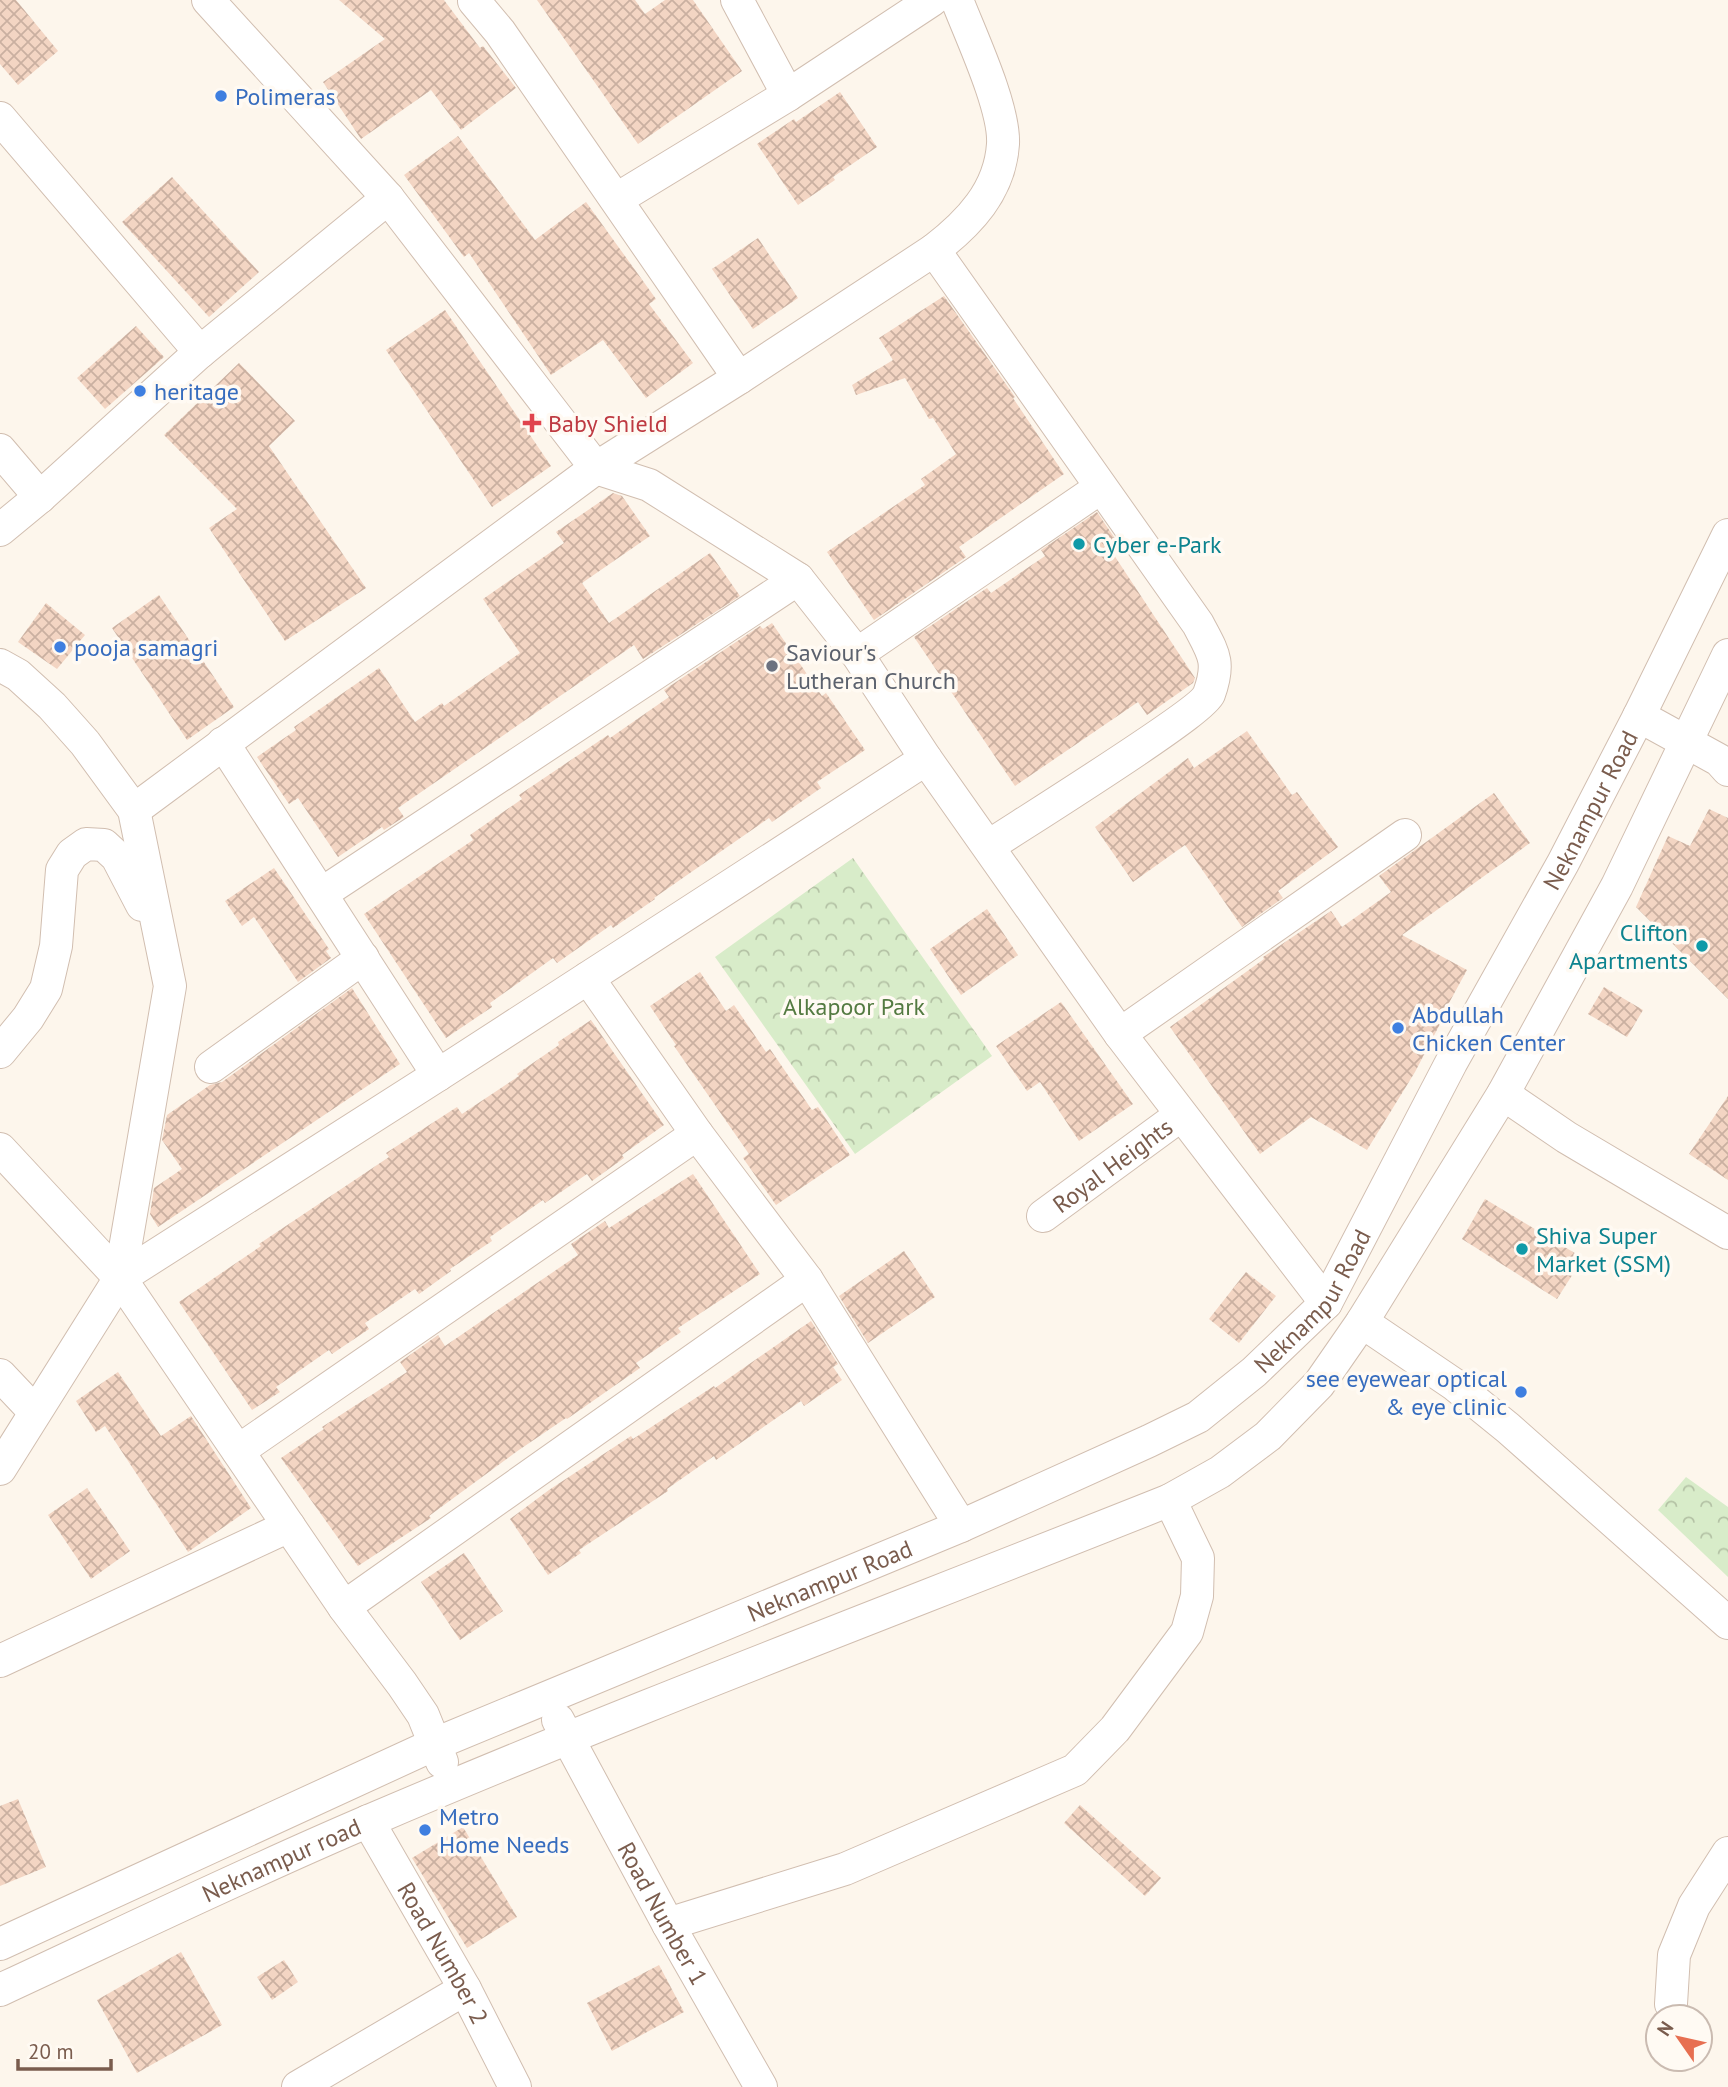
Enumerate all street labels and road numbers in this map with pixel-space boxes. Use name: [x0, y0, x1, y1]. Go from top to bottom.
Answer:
street label: Neknampur Road: [1536, 725, 1644, 895]
street label: Royal Heights: [1046, 1111, 1179, 1219]
street label: Neknampur Road: [1247, 1224, 1377, 1380]
street label: Neknampur Road: [743, 1532, 917, 1628]
street label: Neknampur road: [197, 1811, 365, 1909]
street label: Road Number 1: [611, 1836, 715, 1990]
street label: Road Number 2: [391, 1876, 496, 2029]

